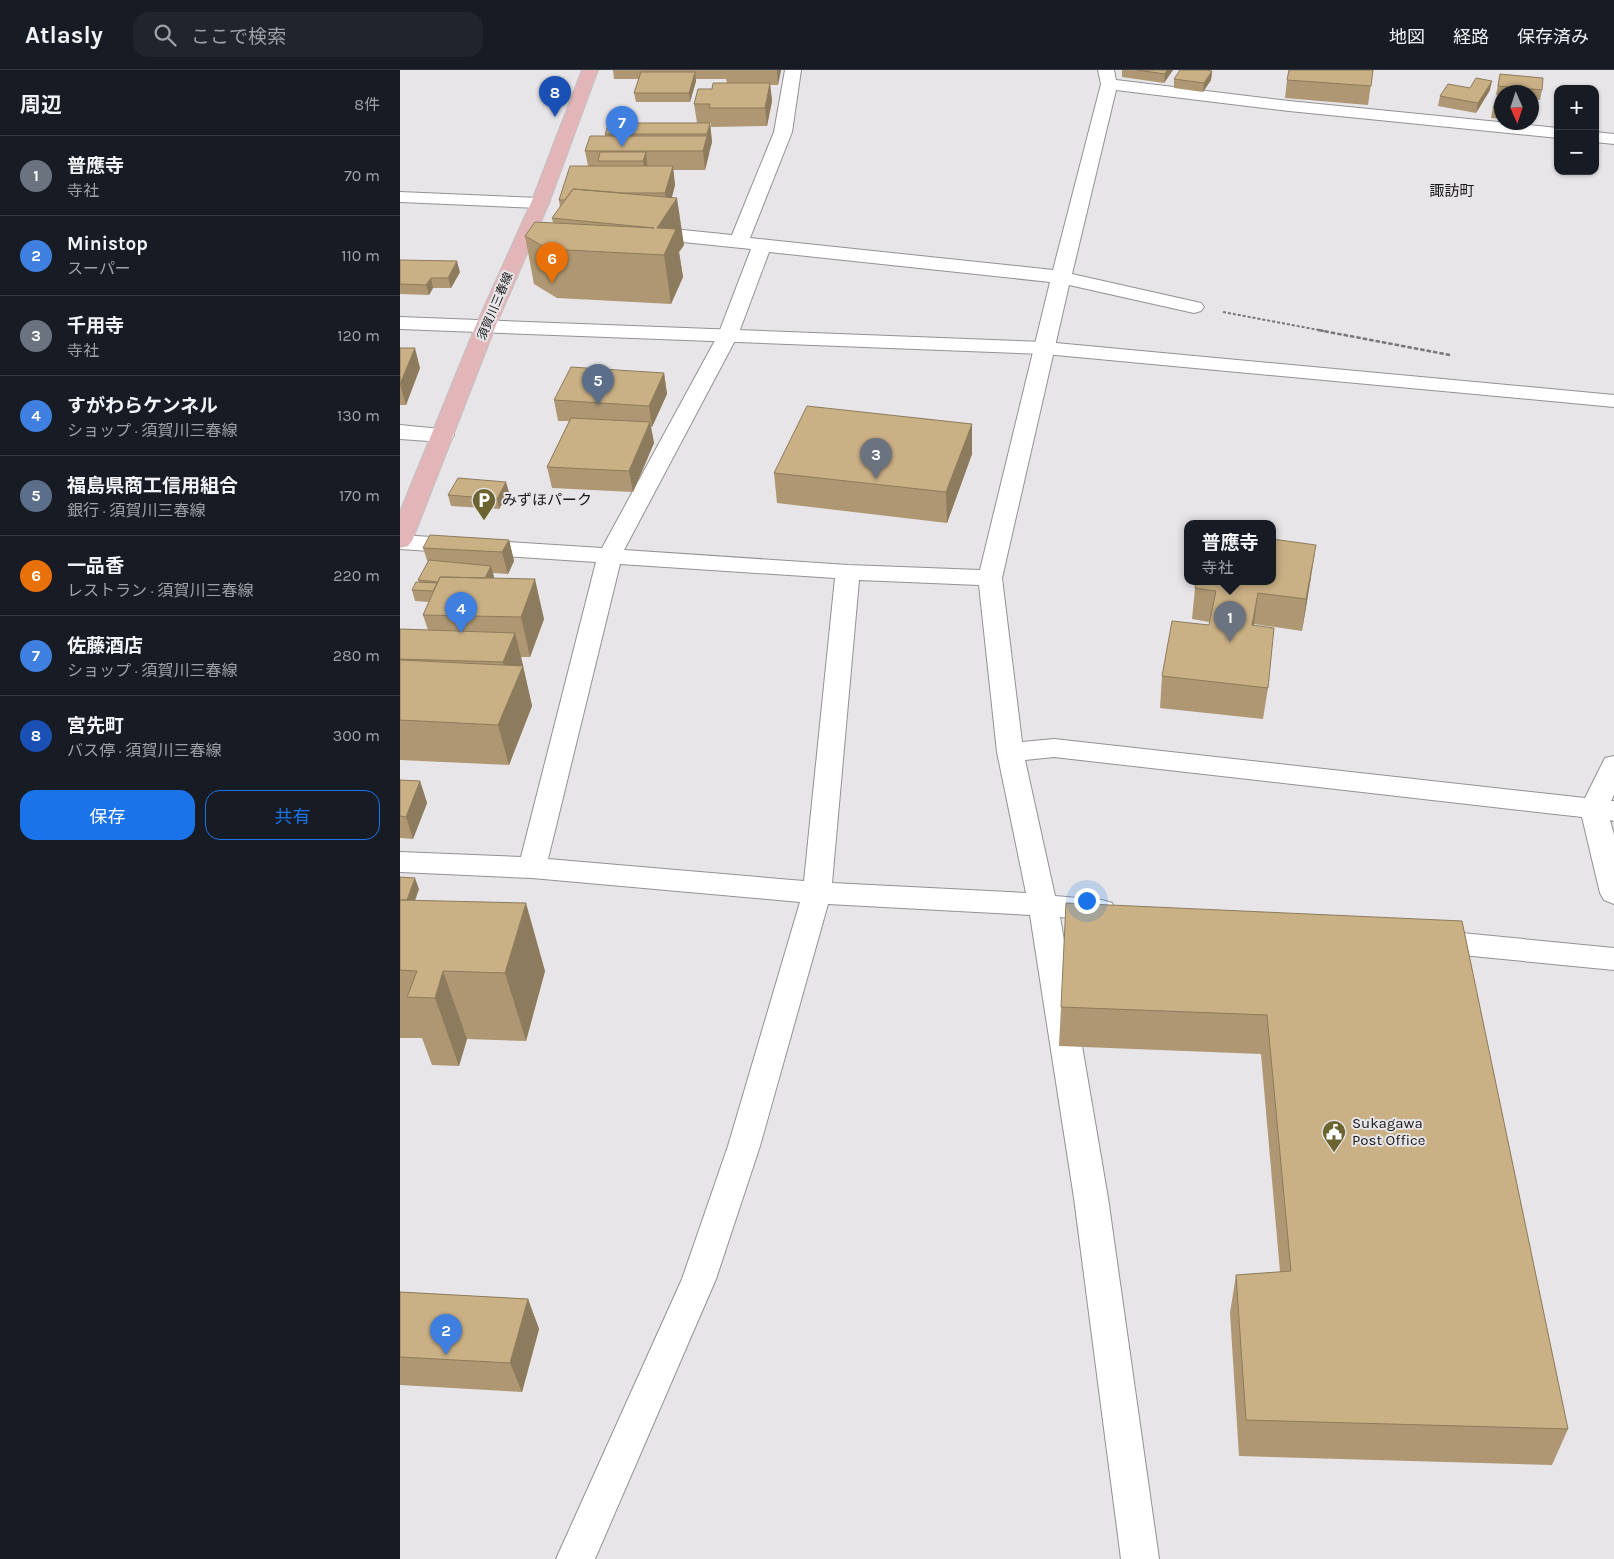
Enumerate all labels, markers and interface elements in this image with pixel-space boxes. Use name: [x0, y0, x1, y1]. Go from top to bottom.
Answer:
search box: [133, 12, 483, 57]
text: Atlasly: [25, 21, 103, 49]
icon: search: [151, 21, 179, 49]
text: ここで検索: [191, 26, 286, 48]
text: 地図: [1389, 26, 1425, 48]
text: 経路: [1453, 26, 1489, 48]
text: 保存済み: [1517, 26, 1589, 48]
pin: 8: [539, 76, 571, 117]
north arrow: [1494, 85, 1539, 130]
map controls: [1554, 85, 1599, 175]
button: +: [1554, 85, 1599, 130]
text: 周辺: [20, 93, 62, 117]
text: 8件: [354, 95, 380, 114]
pin: 7: [606, 106, 638, 147]
button: −: [1554, 130, 1599, 175]
text: 普應寺: [67, 155, 124, 177]
text: 1: [33, 166, 39, 185]
text: 70 m: [344, 166, 380, 185]
text: 寺社: [67, 181, 99, 200]
district label: 諏訪町: [1429, 182, 1475, 200]
text: Ministop: [67, 233, 148, 255]
pin: 6: [536, 242, 568, 283]
text: 2: [31, 246, 41, 265]
text: 110 m: [341, 246, 380, 265]
text: スーパー: [67, 259, 131, 278]
street label: 須賀川三春線: [474, 270, 516, 342]
text: 千用寺: [67, 315, 124, 337]
text: 3: [31, 326, 41, 345]
text: 120 m: [337, 326, 380, 345]
text: 寺社: [67, 341, 99, 360]
pin: 5: [582, 364, 614, 405]
text: すがわらケンネル: [67, 395, 218, 417]
text: 4: [31, 406, 41, 425]
text: 130 m: [337, 406, 380, 425]
text: ショップ · 須賀川三春線: [67, 421, 237, 440]
pin: 3: [860, 438, 892, 479]
text: 福島県商工信用組合: [67, 475, 238, 497]
text: 5: [31, 486, 41, 505]
text: 170 m: [339, 486, 380, 505]
parking icon: みずほパーク: [471, 487, 497, 521]
place label: みずほパーク: [502, 491, 592, 509]
text: 銀行 · 須賀川三春線: [67, 501, 205, 520]
popup: [1184, 520, 1276, 585]
text: 普應寺: [1201, 532, 1259, 554]
text: 一品香: [67, 555, 124, 577]
text: 寺社: [1201, 558, 1234, 577]
text: 6: [31, 566, 41, 585]
text: 220 m: [333, 566, 380, 585]
text: レストラン · 須賀川三春線: [67, 581, 253, 600]
pin: 4: [445, 592, 477, 633]
pin: 1: [1214, 601, 1246, 642]
text: 佐藤酒店: [67, 635, 143, 657]
text: 7: [32, 646, 40, 665]
text: 280 m: [333, 646, 380, 665]
text: ショップ · 須賀川三春線: [67, 661, 237, 680]
text: 宮先町: [67, 715, 124, 737]
text: 8: [31, 726, 41, 745]
text: 300 m: [333, 726, 380, 745]
text: バス停 · 須賀川三春線: [67, 741, 221, 760]
button: 保存: [20, 790, 195, 840]
button: 共有: [205, 790, 380, 840]
your location: [1074, 888, 1100, 914]
place label: Sukagawa Post Office: [1352, 1114, 1425, 1149]
public building icon: Sukagawa Post Office: [1321, 1119, 1347, 1153]
pin: 2: [430, 1314, 462, 1355]

